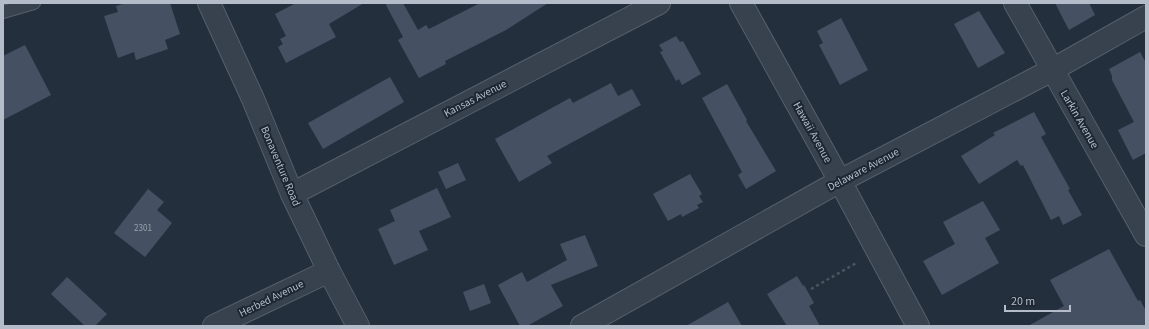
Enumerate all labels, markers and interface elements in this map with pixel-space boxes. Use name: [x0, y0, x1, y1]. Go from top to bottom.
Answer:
street label: Kansas Avenue: [441, 76, 510, 121]
street label: Larkin Avenue: [1057, 87, 1103, 152]
street label: Hawaii Avenue: [790, 99, 836, 166]
street label: Bonaventure Road: [257, 124, 304, 208]
street label: Delaware Avenue: [825, 144, 902, 195]
house number: 2301: [134, 222, 152, 235]
street label: Herbed Avenue: [236, 276, 307, 321]
scale bar: [1005, 287, 1070, 313]
text: 20 m: [1011, 293, 1035, 310]

